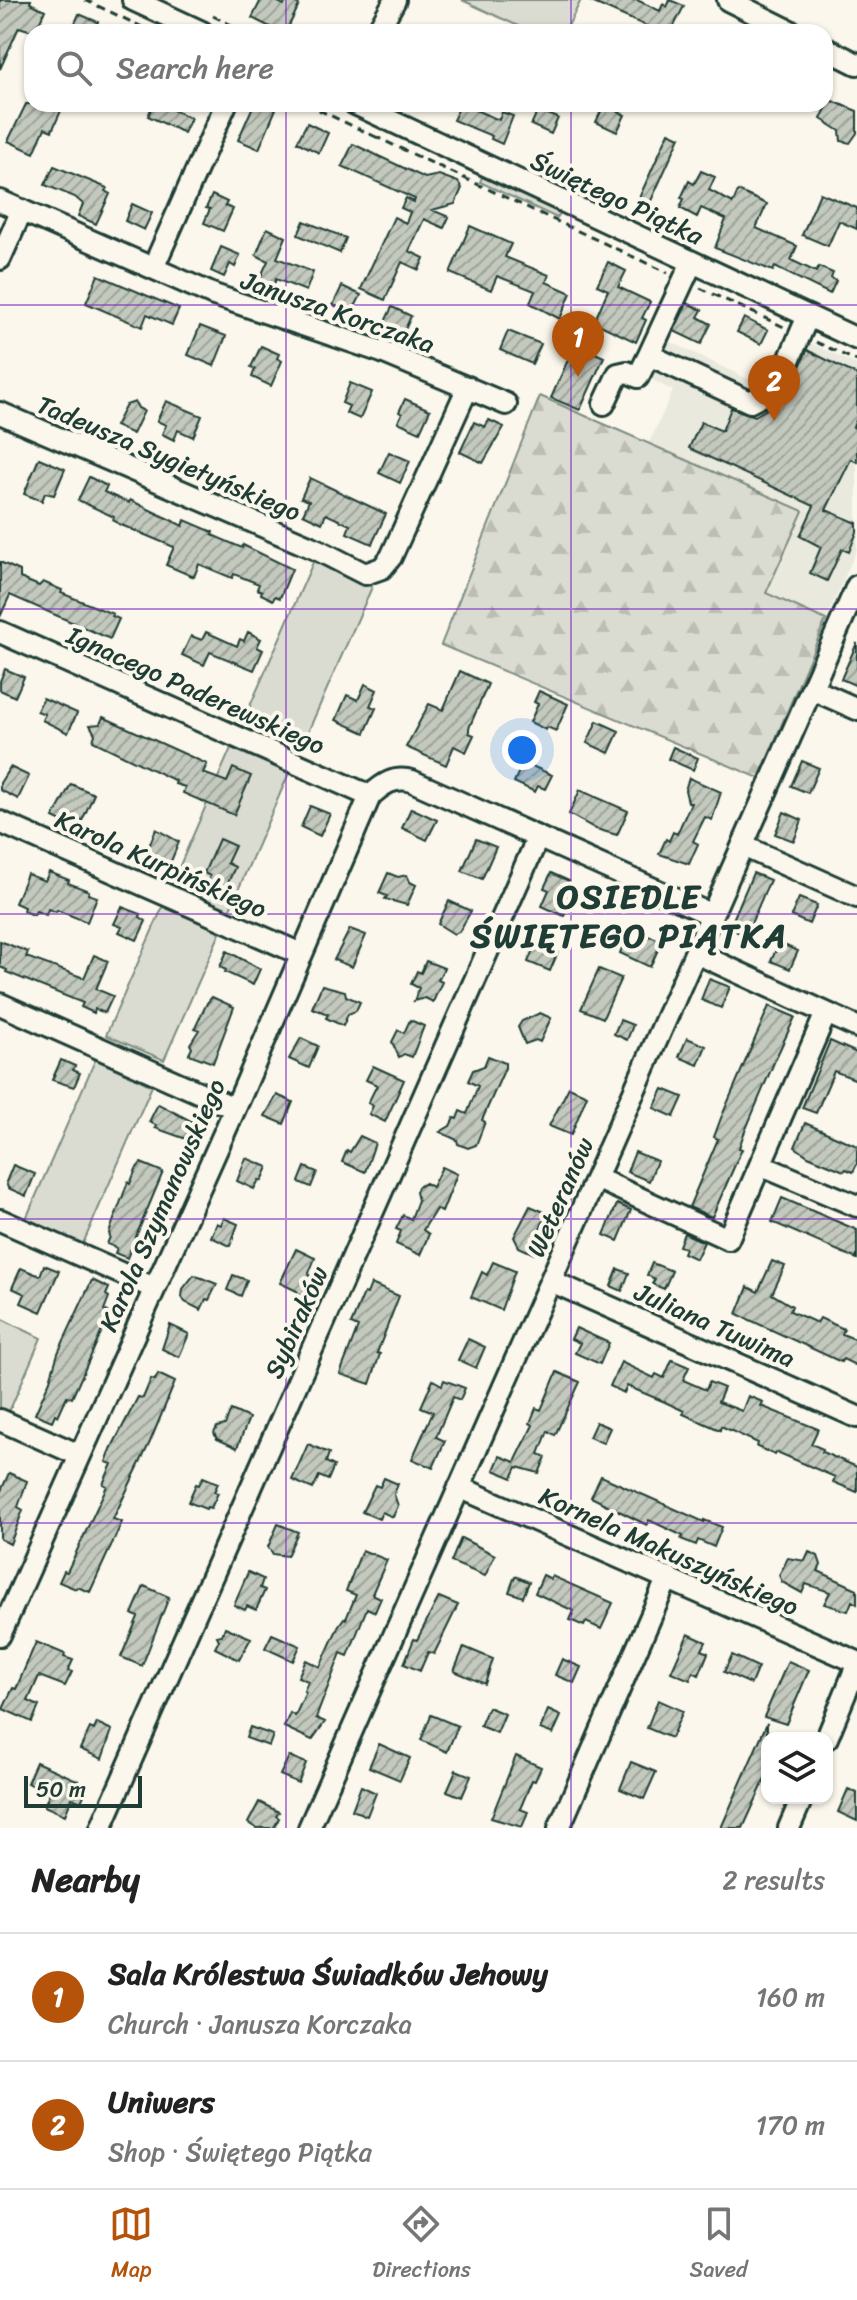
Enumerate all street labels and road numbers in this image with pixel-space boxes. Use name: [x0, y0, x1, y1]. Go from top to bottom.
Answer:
street label: Świętego Piątka: [523, 138, 712, 259]
street label: Janusza Korczaka: [234, 257, 441, 367]
street label: Tadeusza Sygietyńskiego: [30, 381, 308, 535]
street label: Ignacego Paderewskiego: [58, 612, 333, 768]
street label: Karola Kurpińskiego: [48, 797, 274, 931]
street label: Karola Szymanowskiego: [85, 1071, 239, 1339]
street label: Weteranów: [513, 1129, 607, 1264]
street label: Sybiraków: [251, 1258, 341, 1386]
street label: Juliana Tuwima: [626, 1269, 803, 1381]
street label: Kornela Makuszyńskiego: [532, 1473, 807, 1629]

